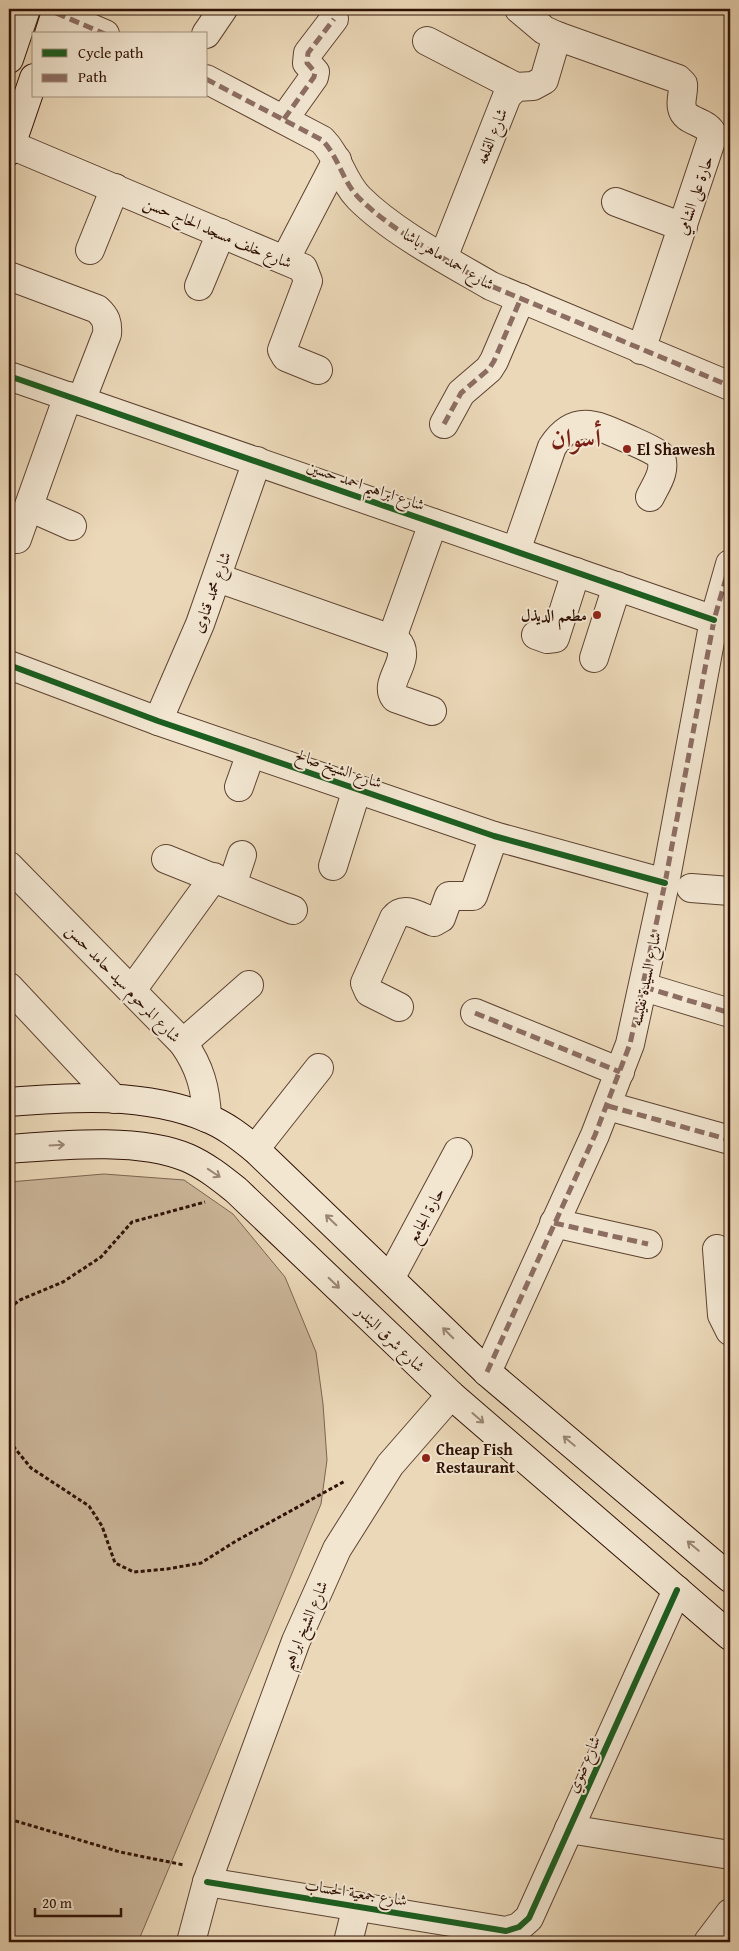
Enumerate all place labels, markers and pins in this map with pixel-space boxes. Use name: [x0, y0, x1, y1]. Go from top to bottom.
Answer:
place label: El Shawesh: [637, 437, 716, 461]
marker: El Shawesh: [621, 443, 633, 455]
place label: مطعم الديذل: [521, 603, 587, 630]
marker: مطعم الديذل: [591, 609, 603, 621]
place label: Cheap Fish Restaurant: [436, 1437, 515, 1479]
marker: Cheap Fish Restaurant: [420, 1452, 432, 1464]

